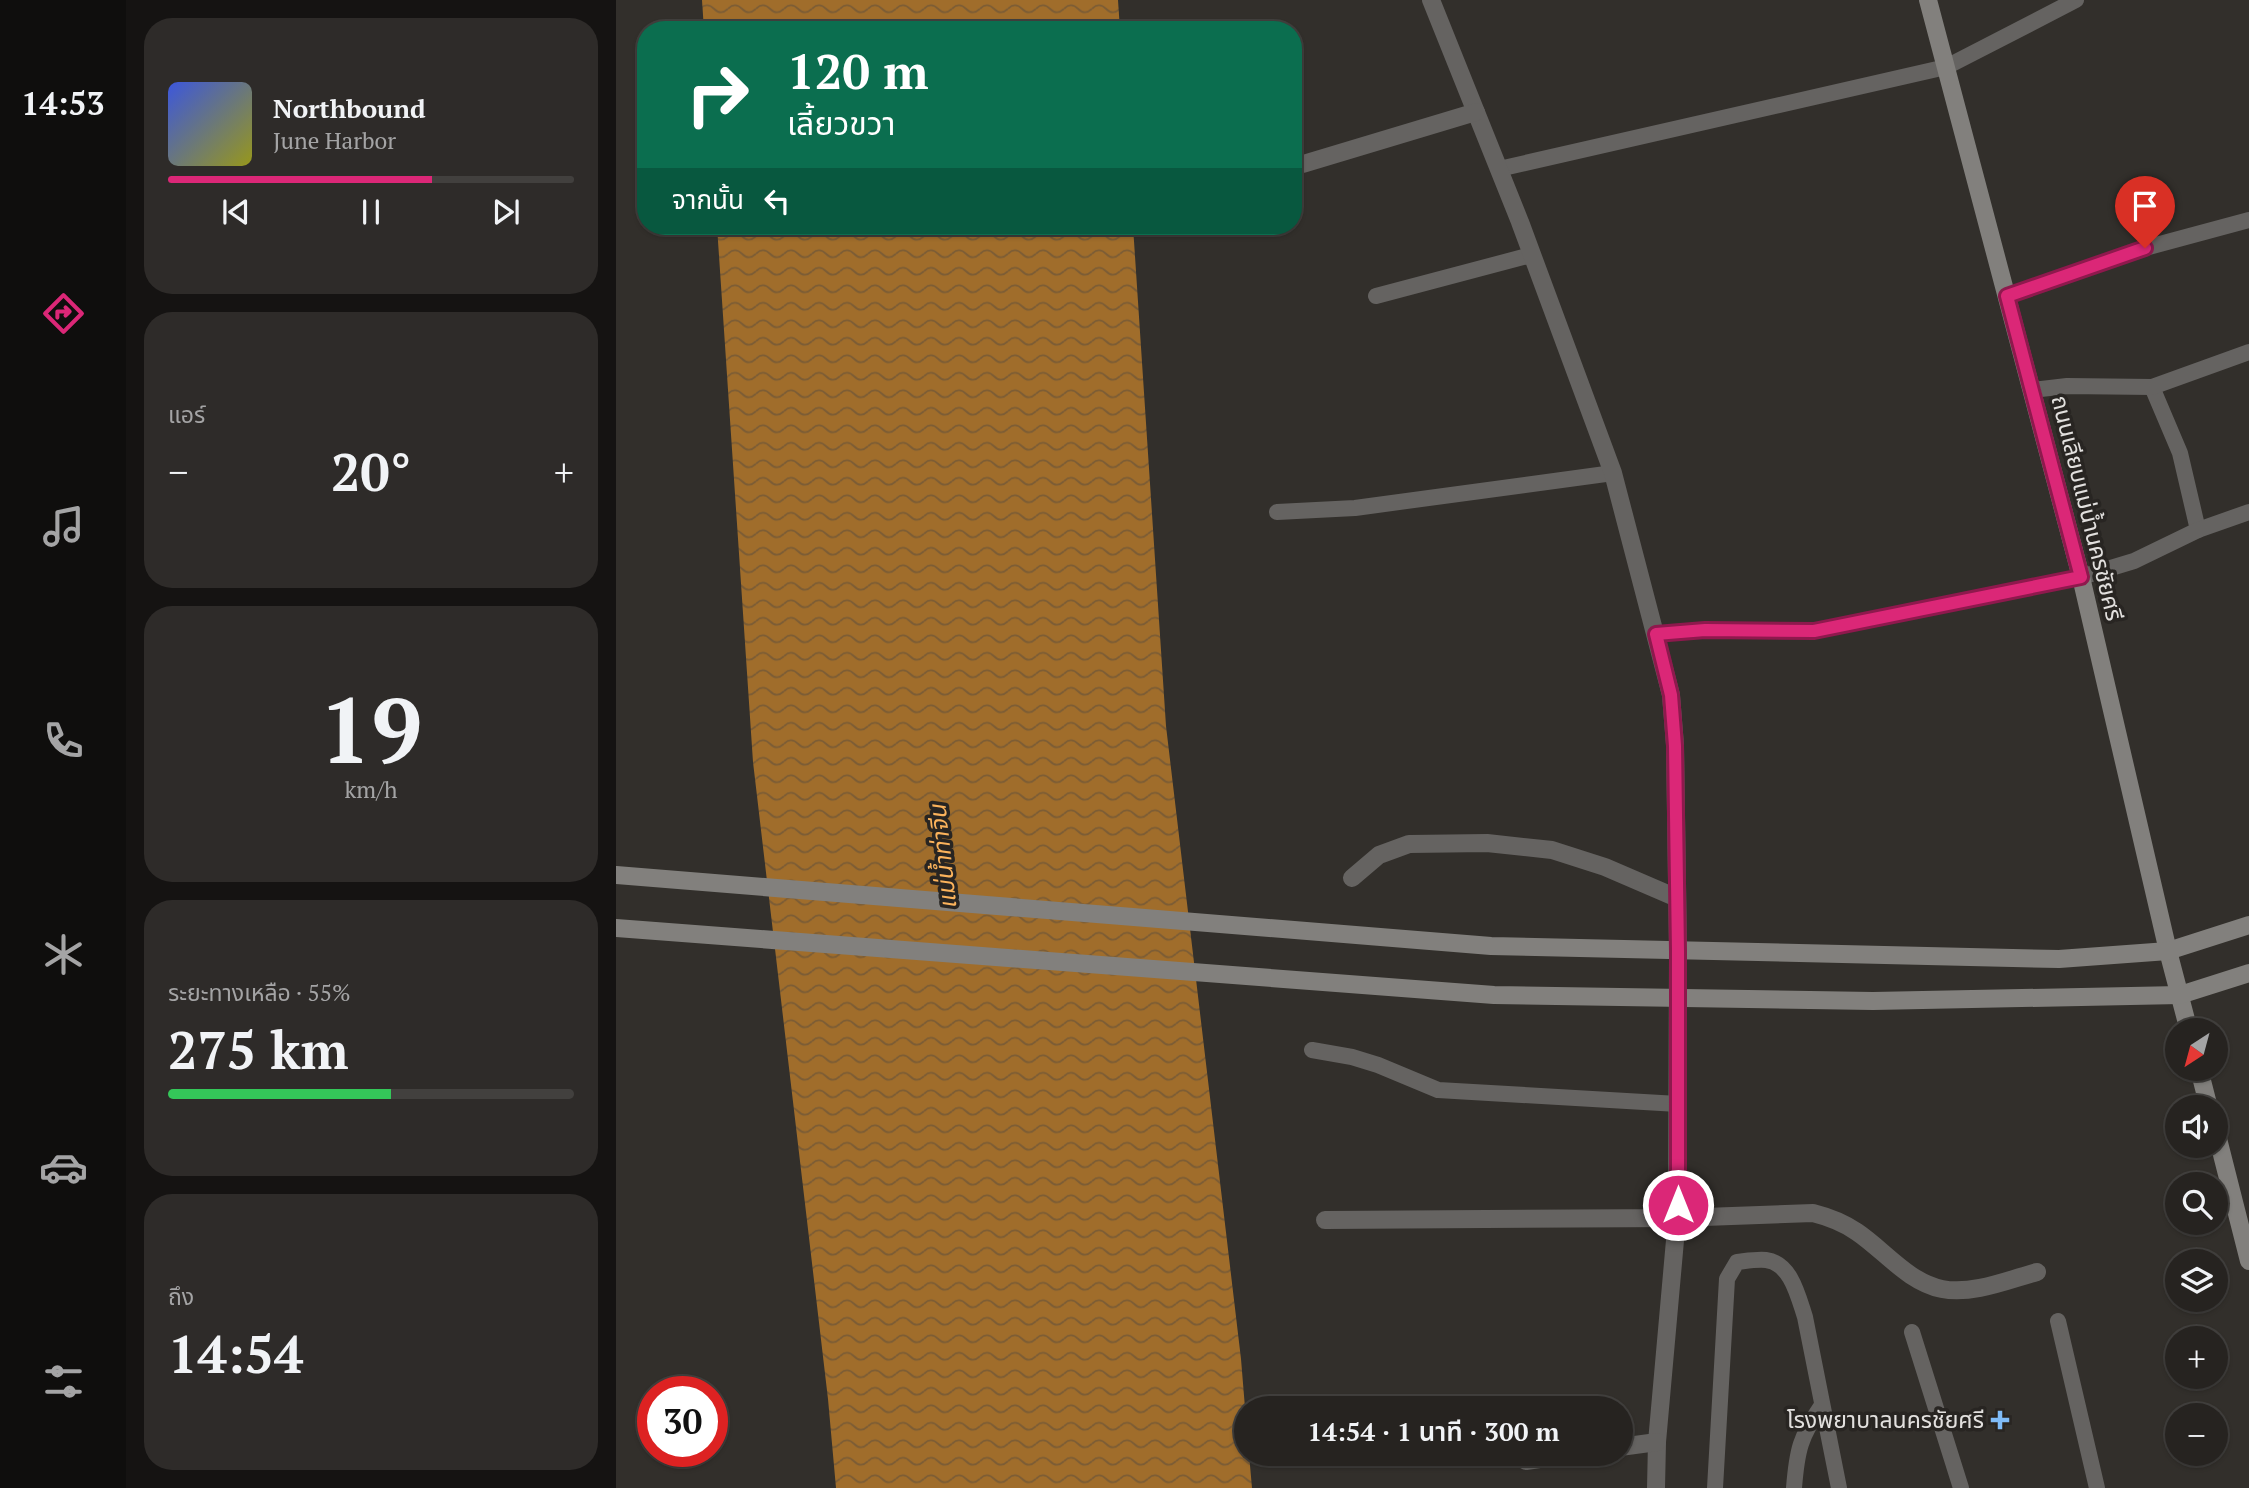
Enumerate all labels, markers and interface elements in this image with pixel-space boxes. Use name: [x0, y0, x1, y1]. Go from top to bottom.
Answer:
text: 120 m: [787, 38, 929, 103]
icon: right: [672, 49, 763, 140]
text: 14:53: [21, 82, 105, 124]
text: Northbound: [273, 91, 426, 125]
text: เลี้ยวขวา: [787, 102, 895, 144]
text: June Harbor: [273, 125, 396, 156]
pin: [2115, 176, 2175, 248]
text: จากนั้น: [672, 182, 744, 216]
icon: left: [758, 182, 796, 220]
icon: arrive: [2126, 187, 2164, 225]
icon: previous: [217, 193, 255, 231]
icon: pause: [352, 193, 390, 231]
icon: next: [487, 193, 525, 231]
icon: directions: [39, 289, 88, 338]
street label: ถนนเลียบแม่น้ำนครชัยศรี: [2044, 392, 2131, 624]
text: แอร์: [168, 399, 205, 430]
text: 20°: [331, 437, 411, 506]
text: −: [168, 447, 188, 497]
text: +: [554, 447, 574, 497]
icon: music: [39, 502, 88, 551]
text: 19: [320, 668, 422, 789]
icon: phone: [39, 716, 88, 765]
text: km/h: [344, 774, 398, 805]
water label: แม่น้ำท่าจีน: [920, 802, 963, 911]
icon: climate: [39, 930, 88, 979]
text: ระยะทางเหลือ · 55%: [168, 977, 351, 1008]
text: 275 km: [168, 1015, 349, 1084]
north arrow: [2165, 1018, 2228, 1082]
map controls: [2165, 1018, 2228, 1466]
button: sound: [2165, 1095, 2228, 1158]
icon: car: [39, 1143, 88, 1192]
position arrow: [1641, 1168, 1715, 1242]
button: search: [2165, 1172, 2228, 1235]
button: layers: [2165, 1249, 2228, 1312]
text: ถึง: [168, 1281, 194, 1312]
text: 14:54: [168, 1319, 303, 1388]
button: +: [2165, 1326, 2228, 1389]
icon: filters: [39, 1357, 88, 1406]
speed limit sign: 30: [637, 1376, 728, 1467]
button: −: [2165, 1403, 2228, 1466]
place label: โรงพยาบาลนครชัยศรี: [1787, 1404, 1984, 1435]
marker: โรงพยาบาลนครชัยศรี: [1990, 1410, 2010, 1430]
text: 14:54 · 1 นาที · 300 m: [1308, 1414, 1559, 1448]

